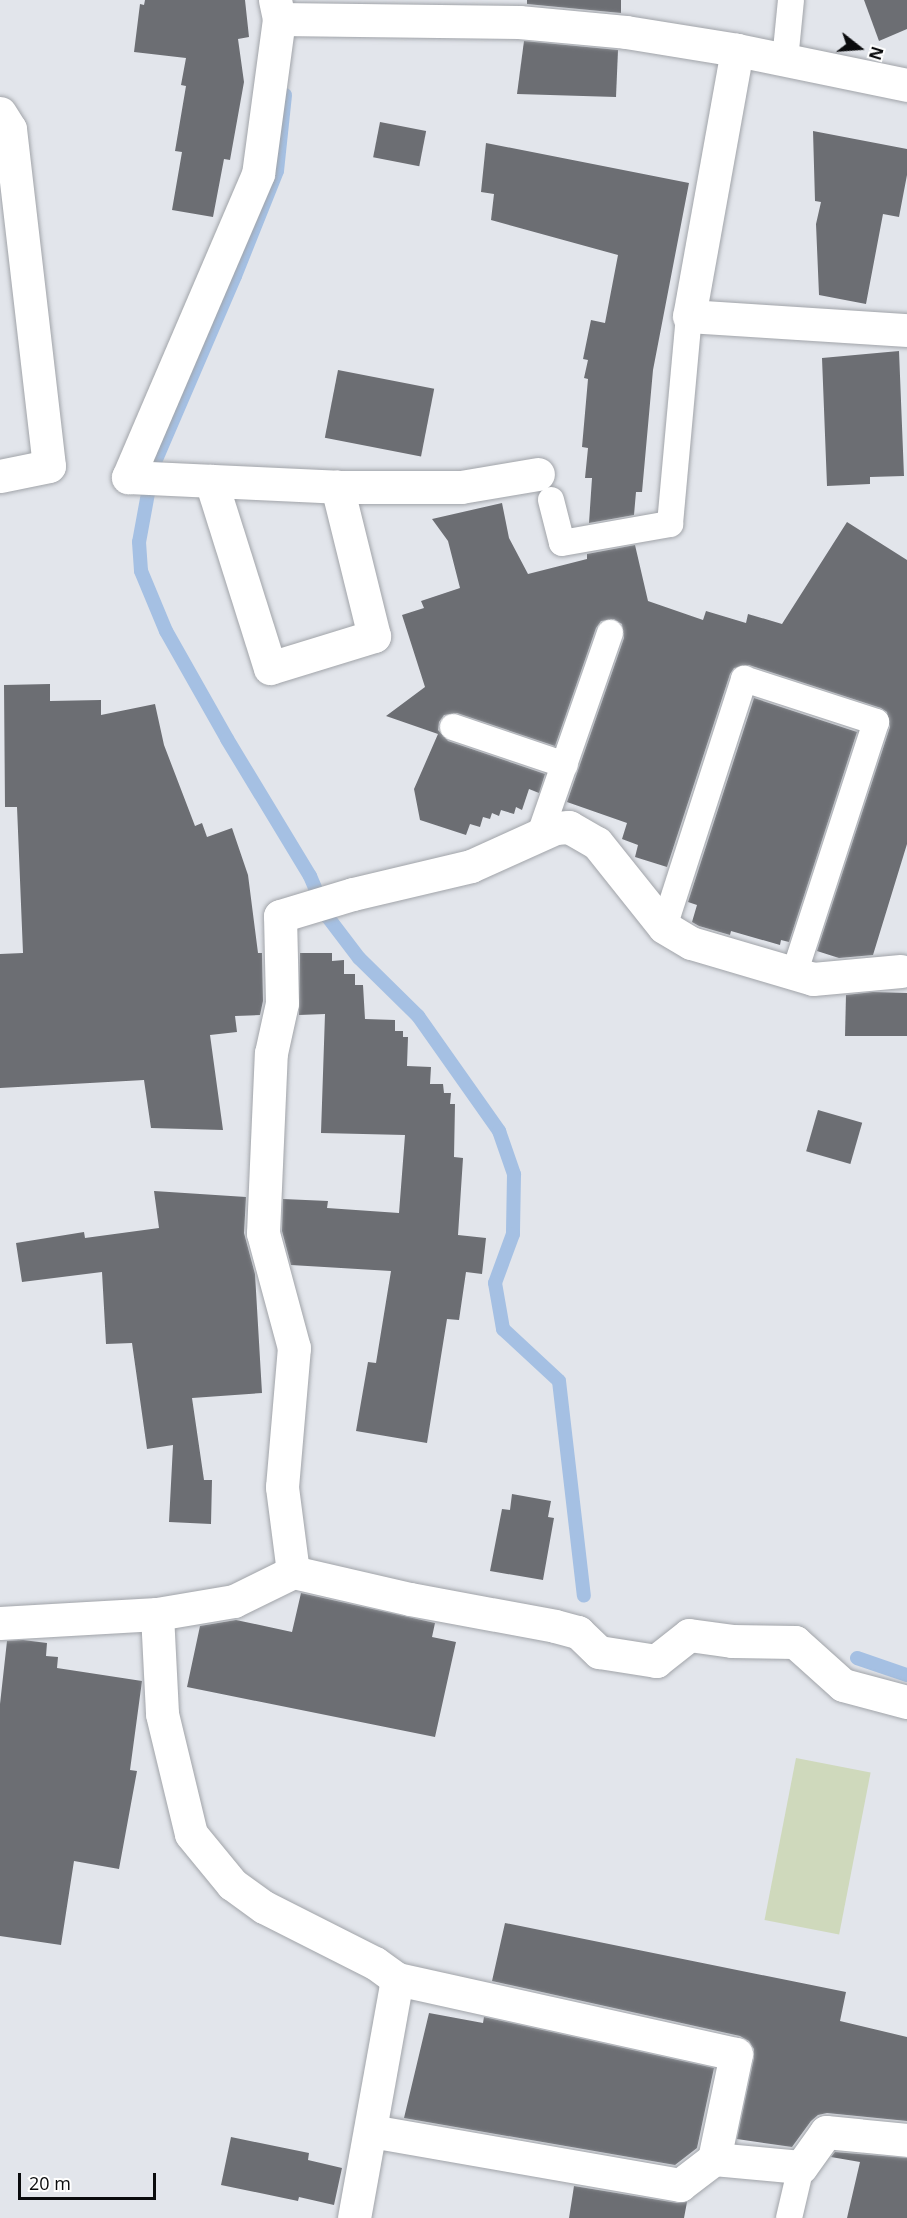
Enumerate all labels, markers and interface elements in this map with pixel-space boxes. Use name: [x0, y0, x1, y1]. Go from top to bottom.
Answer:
north arrow: [829, 18, 889, 78]
text: N: [864, 44, 889, 63]
scale bar: [21, 2161, 159, 2199]
text: 20 m: [29, 2171, 71, 2195]

